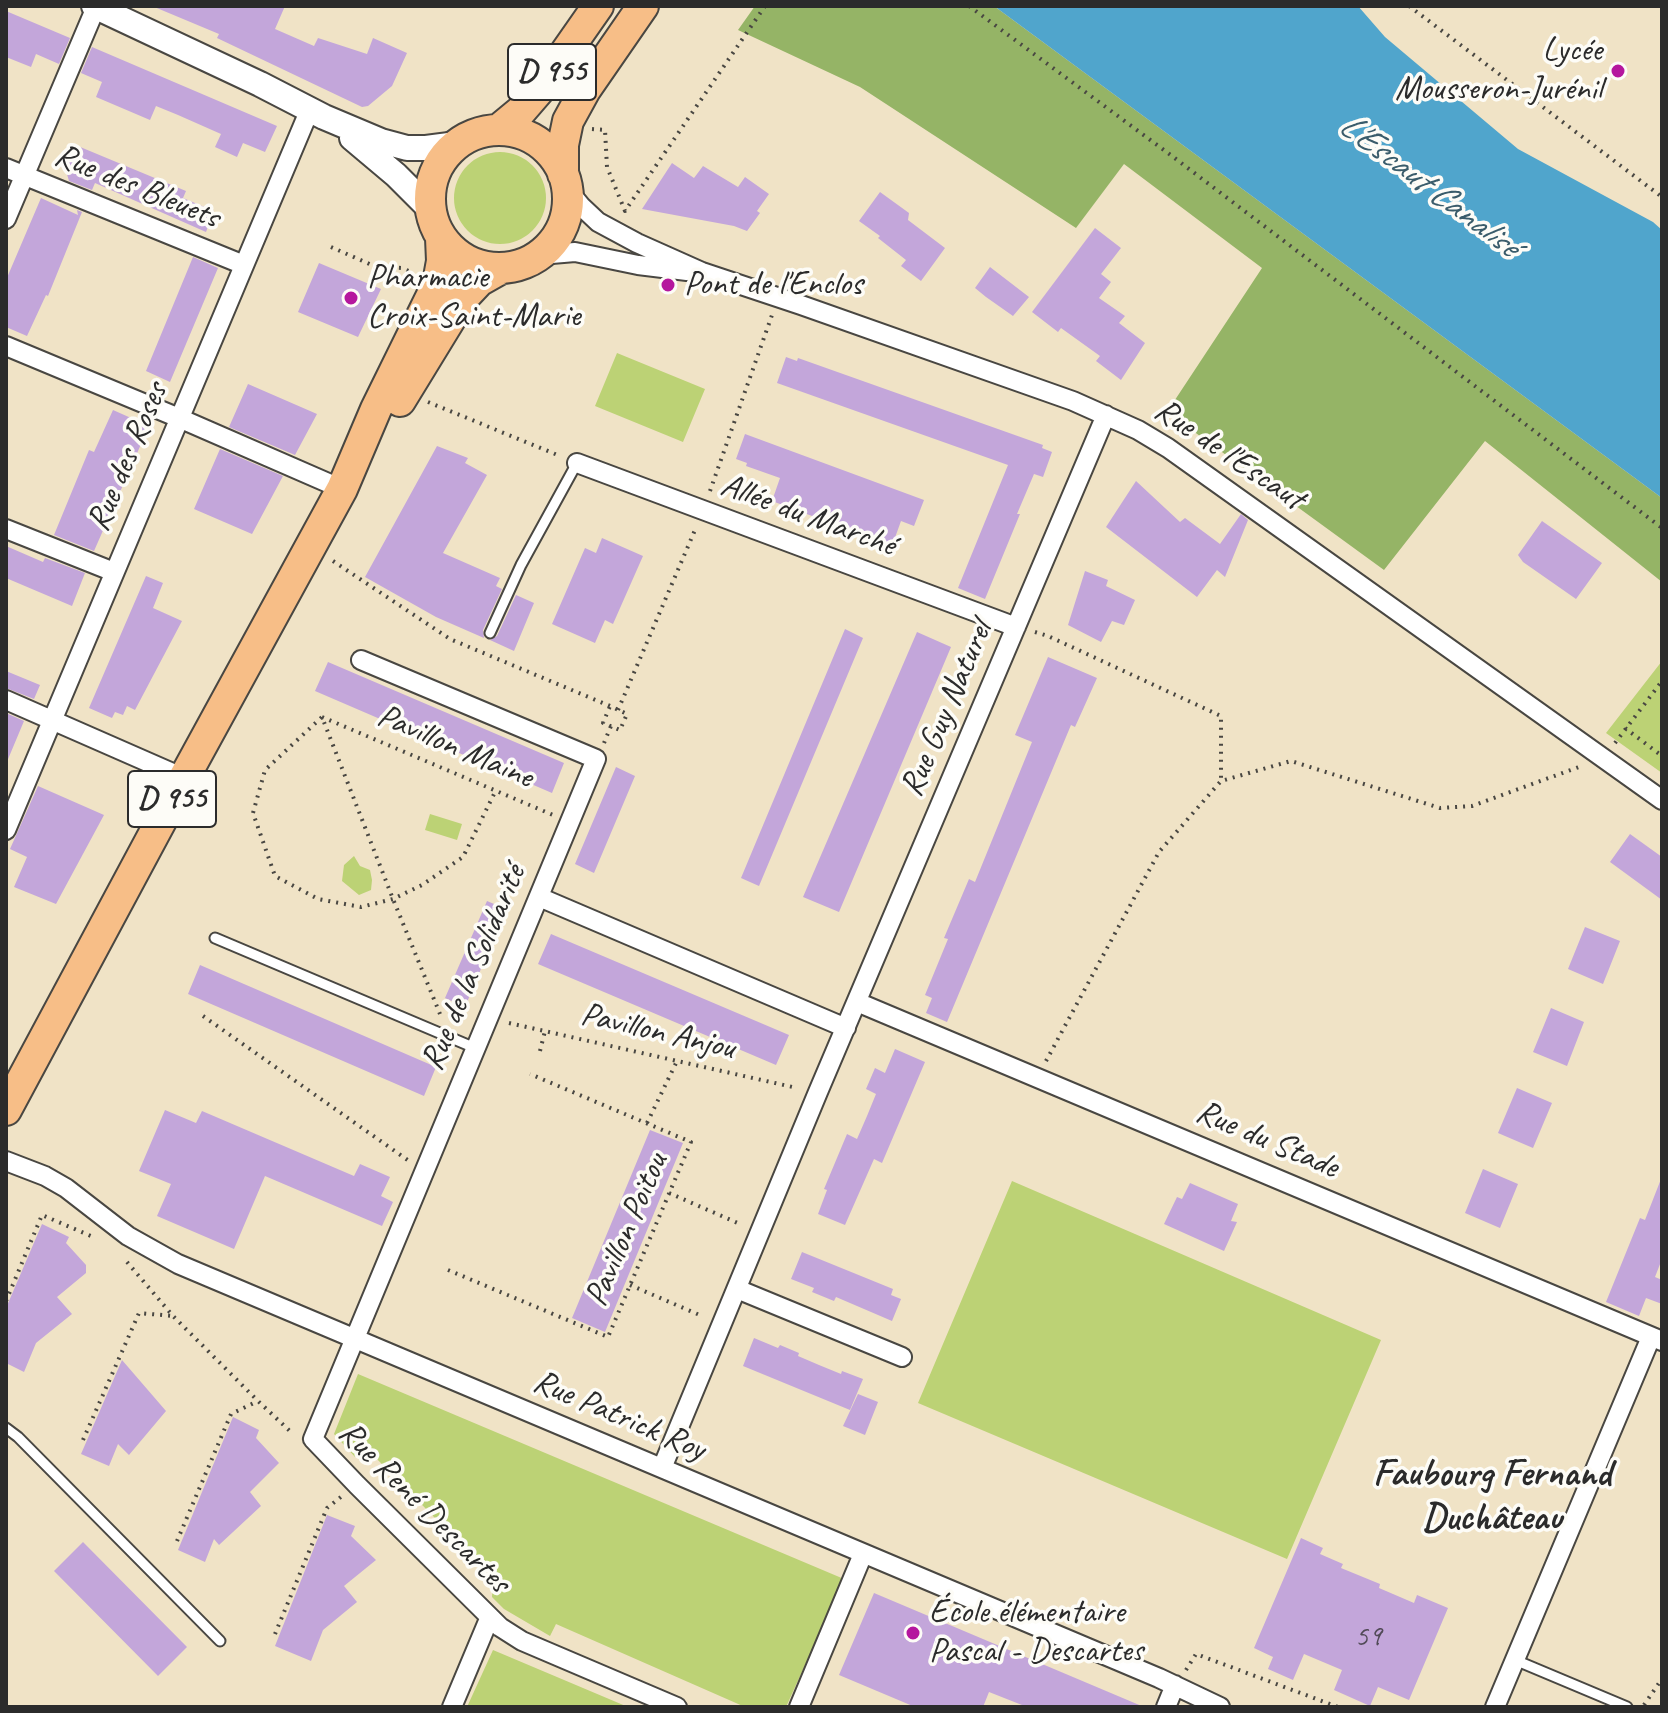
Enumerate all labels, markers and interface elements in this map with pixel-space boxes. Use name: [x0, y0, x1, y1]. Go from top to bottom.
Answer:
place label: Lycée Mousseron-Jurénil: [1395, 31, 1602, 110]
road number: D 955: [508, 44, 596, 100]
marker: Lycée Mousseron-Jurénil: [1609, 62, 1627, 80]
water label: L'Escaut Canalisé: [1330, 105, 1526, 267]
street label: Rue des Bleuets: [48, 135, 226, 239]
place label: Pharmacie Croix-Saint-Marie: [367, 258, 580, 338]
place label: Pont de l'Enclos: [684, 265, 862, 305]
marker: Pont de l'Enclos: [659, 276, 677, 294]
marker: Pharmacie Croix-Saint-Marie: [342, 289, 360, 307]
street label: Rue des Roses: [78, 377, 178, 537]
street label: Rue de l'Escaut: [1146, 390, 1312, 520]
street label: Allée du Marché: [715, 466, 901, 566]
street label: Rue Guy Naturel: [892, 615, 1002, 803]
street label: Pavillon Maine: [371, 696, 539, 798]
road number: D 955: [128, 771, 216, 827]
street label: Rue de la Solidarité: [412, 859, 536, 1077]
street label: Pavillon Anjou: [577, 994, 739, 1070]
street label: Rue du Stade: [1190, 1092, 1344, 1188]
street label: Pavillon Poitou: [577, 1147, 677, 1313]
street label: Rue Patrick Roy: [527, 1362, 711, 1470]
street label: Rue René Descartes: [329, 1413, 519, 1603]
district label: Faubourg Fernand Duchâteau: [1373, 1452, 1611, 1542]
place label: École élémentaire Pascal - Descartes: [929, 1593, 1143, 1672]
house number: 59: [1355, 1619, 1381, 1655]
marker: École élémentaire Pascal - Descartes: [904, 1624, 922, 1642]

